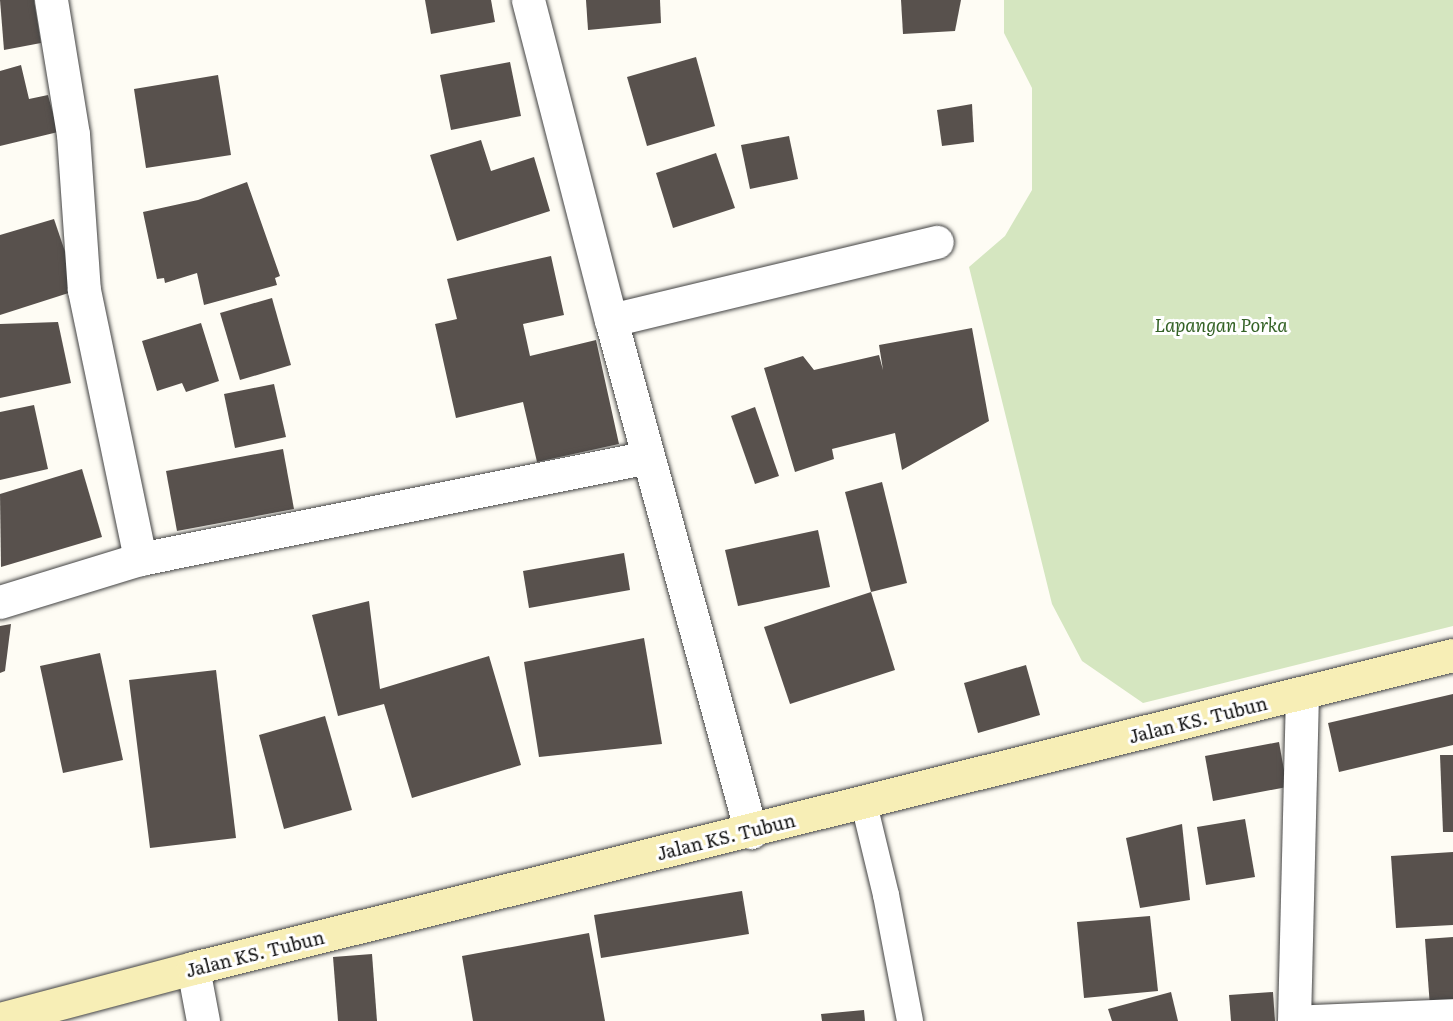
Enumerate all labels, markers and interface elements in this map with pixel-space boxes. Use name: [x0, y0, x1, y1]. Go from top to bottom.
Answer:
park label: Lapangan Porka: [1154, 314, 1288, 336]
street label: Jalan KS. Tubun: [1126, 692, 1270, 748]
street label: Jalan KS. Tubun: [654, 809, 798, 865]
street label: Jalan KS. Tubun: [183, 926, 327, 982]

